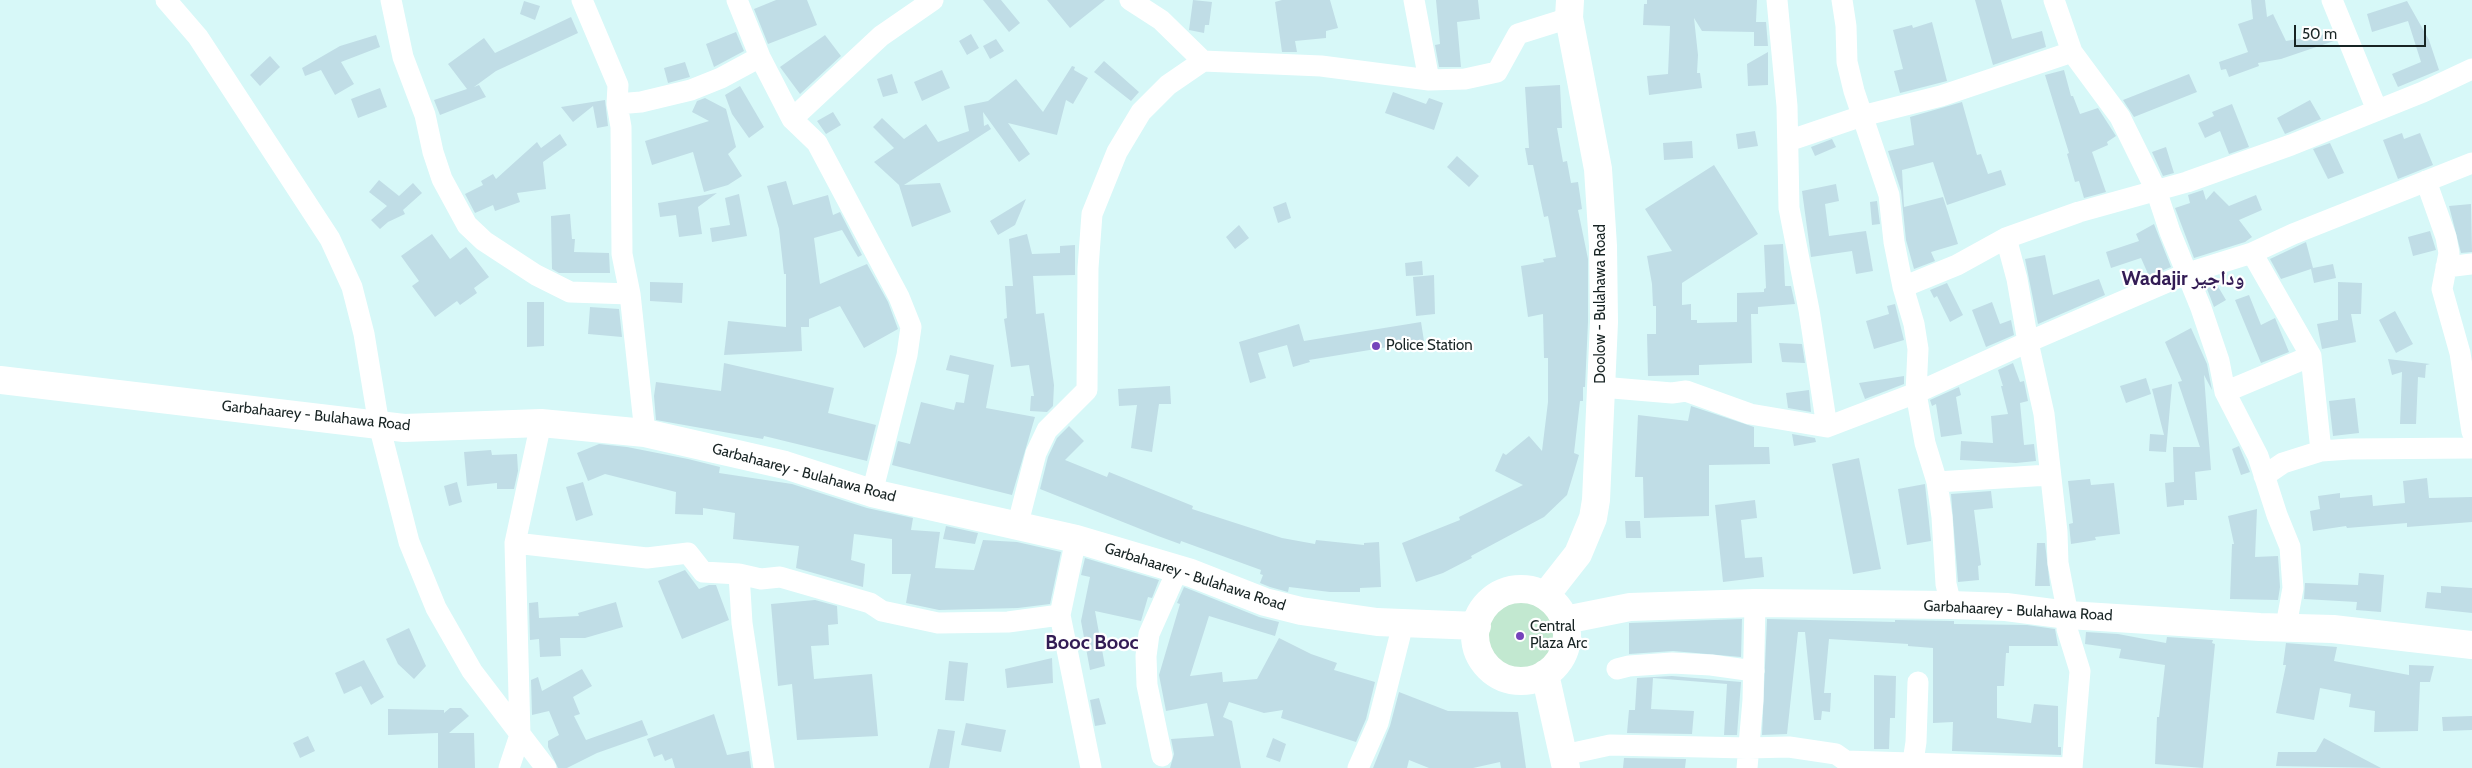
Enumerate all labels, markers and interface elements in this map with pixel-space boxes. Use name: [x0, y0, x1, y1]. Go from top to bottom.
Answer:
scale bar: [2297, 15, 2430, 47]
text: 50 m: [2302, 25, 2337, 43]
street label: Doolow - Bulahawa Road: [1592, 224, 1610, 384]
district label: Wadajir وداجير: [2122, 267, 2244, 291]
place label: Police Station: [1386, 337, 1473, 355]
marker: Police Station: [1370, 340, 1382, 352]
street label: Garbahaarey - Bulahawa Road: [221, 397, 411, 435]
street label: Garbahaarey - Bulahawa Road: [710, 440, 898, 506]
street label: Garbahaarey - Bulahawa Road: [1102, 539, 1288, 615]
street label: Garbahaarey - Bulahawa Road: [1923, 597, 2113, 625]
place label: Central Plaza Arc: [1530, 618, 1587, 653]
marker: Central Plaza Arc: [1514, 630, 1526, 642]
district label: Booc Booc: [1045, 631, 1139, 655]

